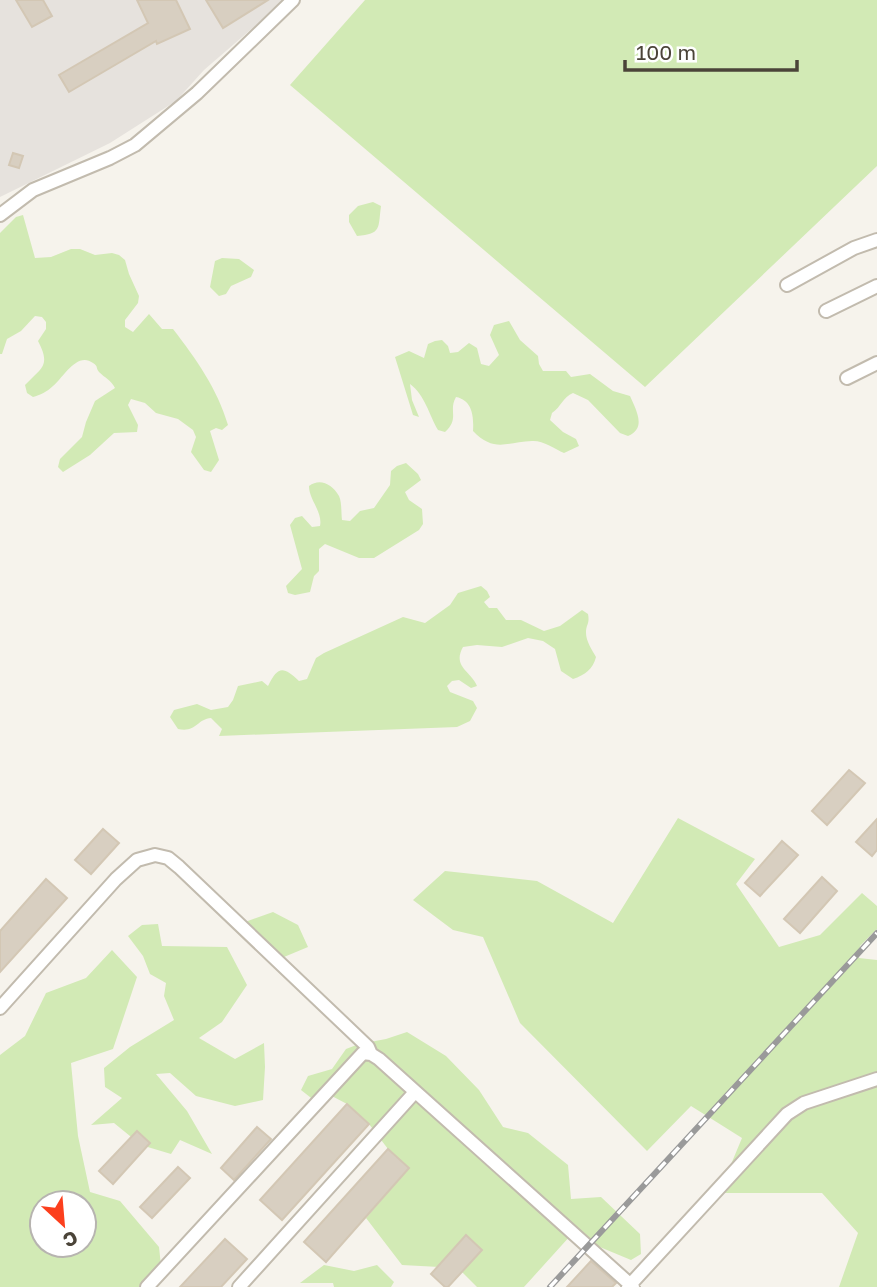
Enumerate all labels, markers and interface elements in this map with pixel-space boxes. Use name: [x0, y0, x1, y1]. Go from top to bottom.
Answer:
scale bar: [625, 28, 796, 72]
text: 100 m: [636, 39, 696, 65]
north arrow: [28, 1189, 98, 1259]
text: С: [60, 1226, 82, 1253]

